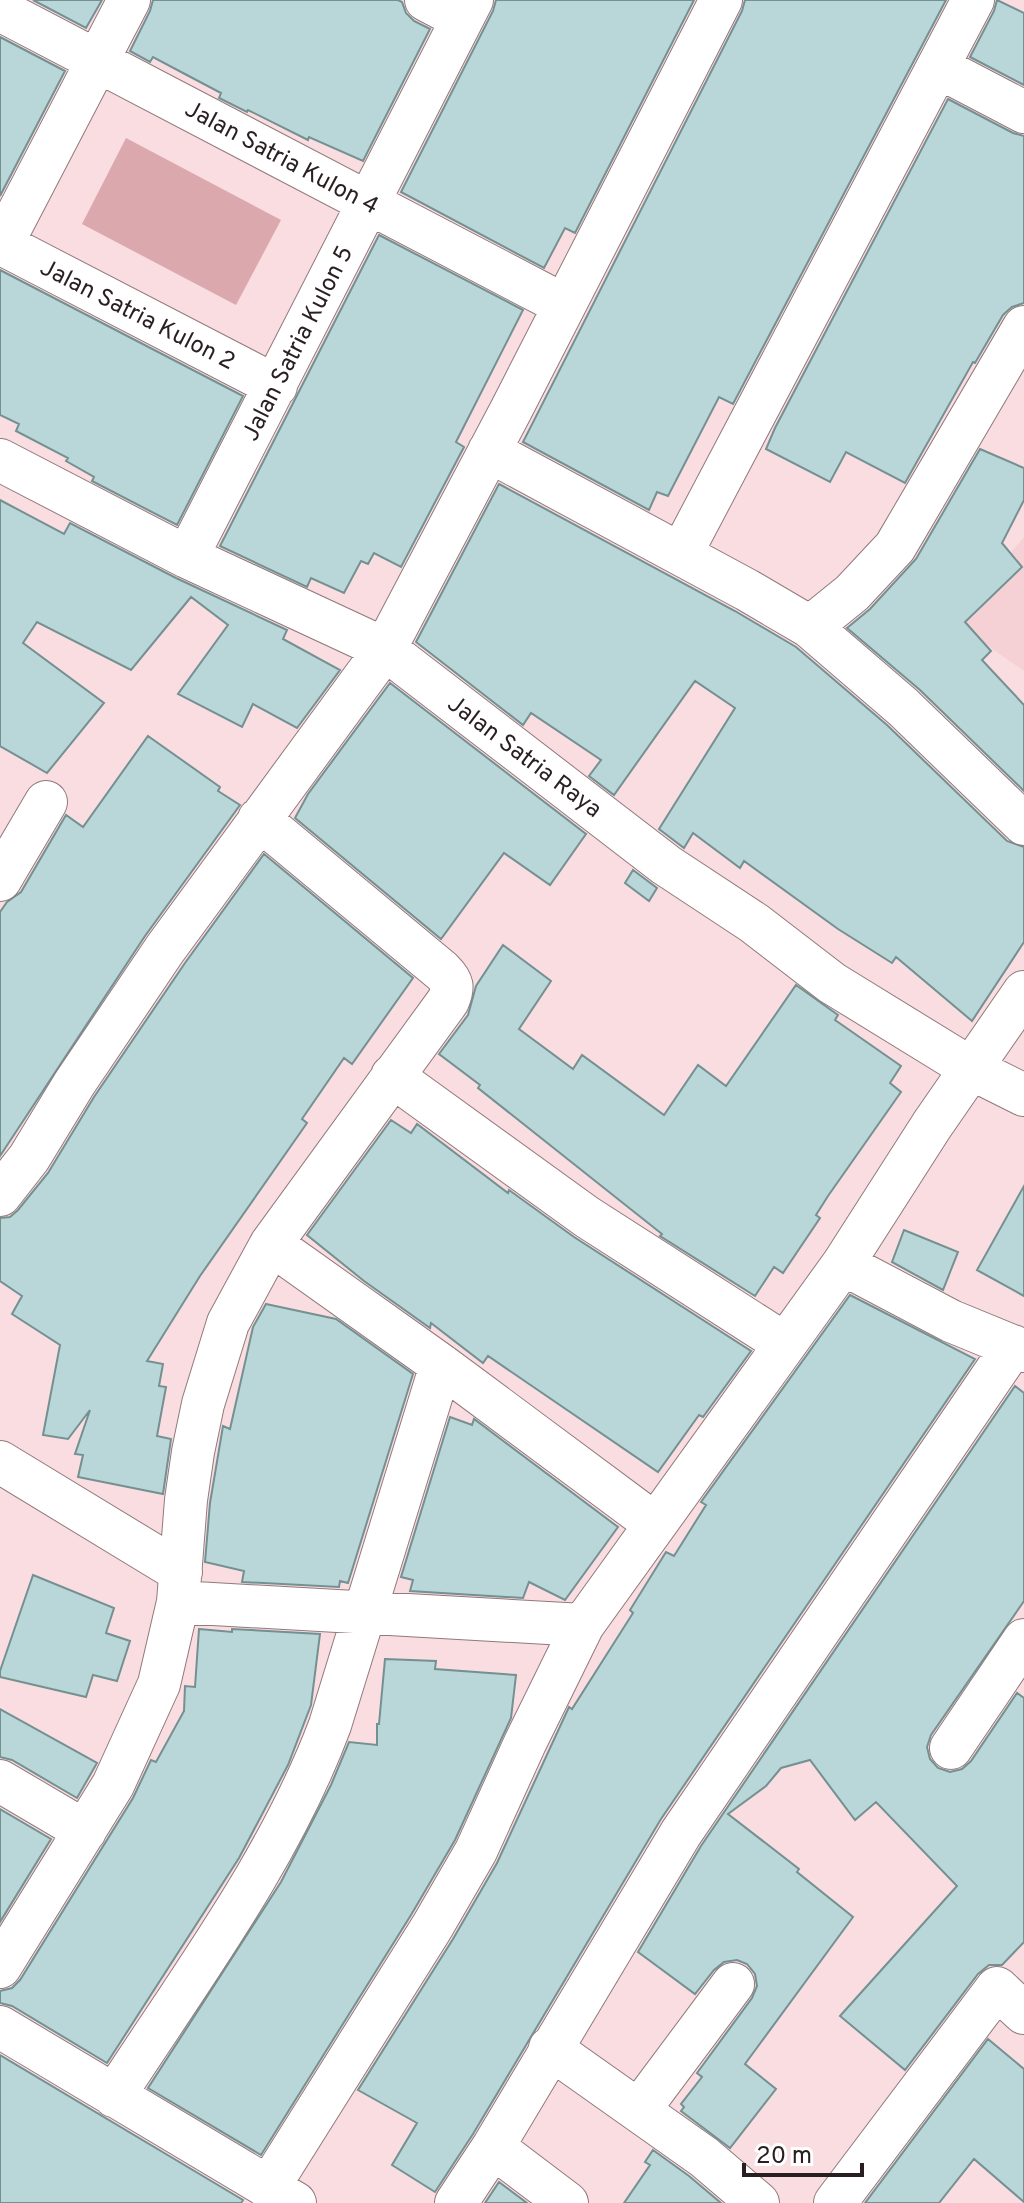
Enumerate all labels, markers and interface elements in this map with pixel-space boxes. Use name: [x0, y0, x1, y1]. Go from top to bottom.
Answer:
street label: Jalan Satria Kulon 4: [179, 95, 383, 223]
street label: Jalan Satria Kulon 5: [237, 241, 361, 447]
street label: Jalan Satria Kulon 2: [34, 254, 240, 378]
street label: Jalan Satria Raya: [441, 690, 607, 825]
scale bar: [744, 2127, 862, 2177]
text: 20 m: [756, 2142, 812, 2172]

